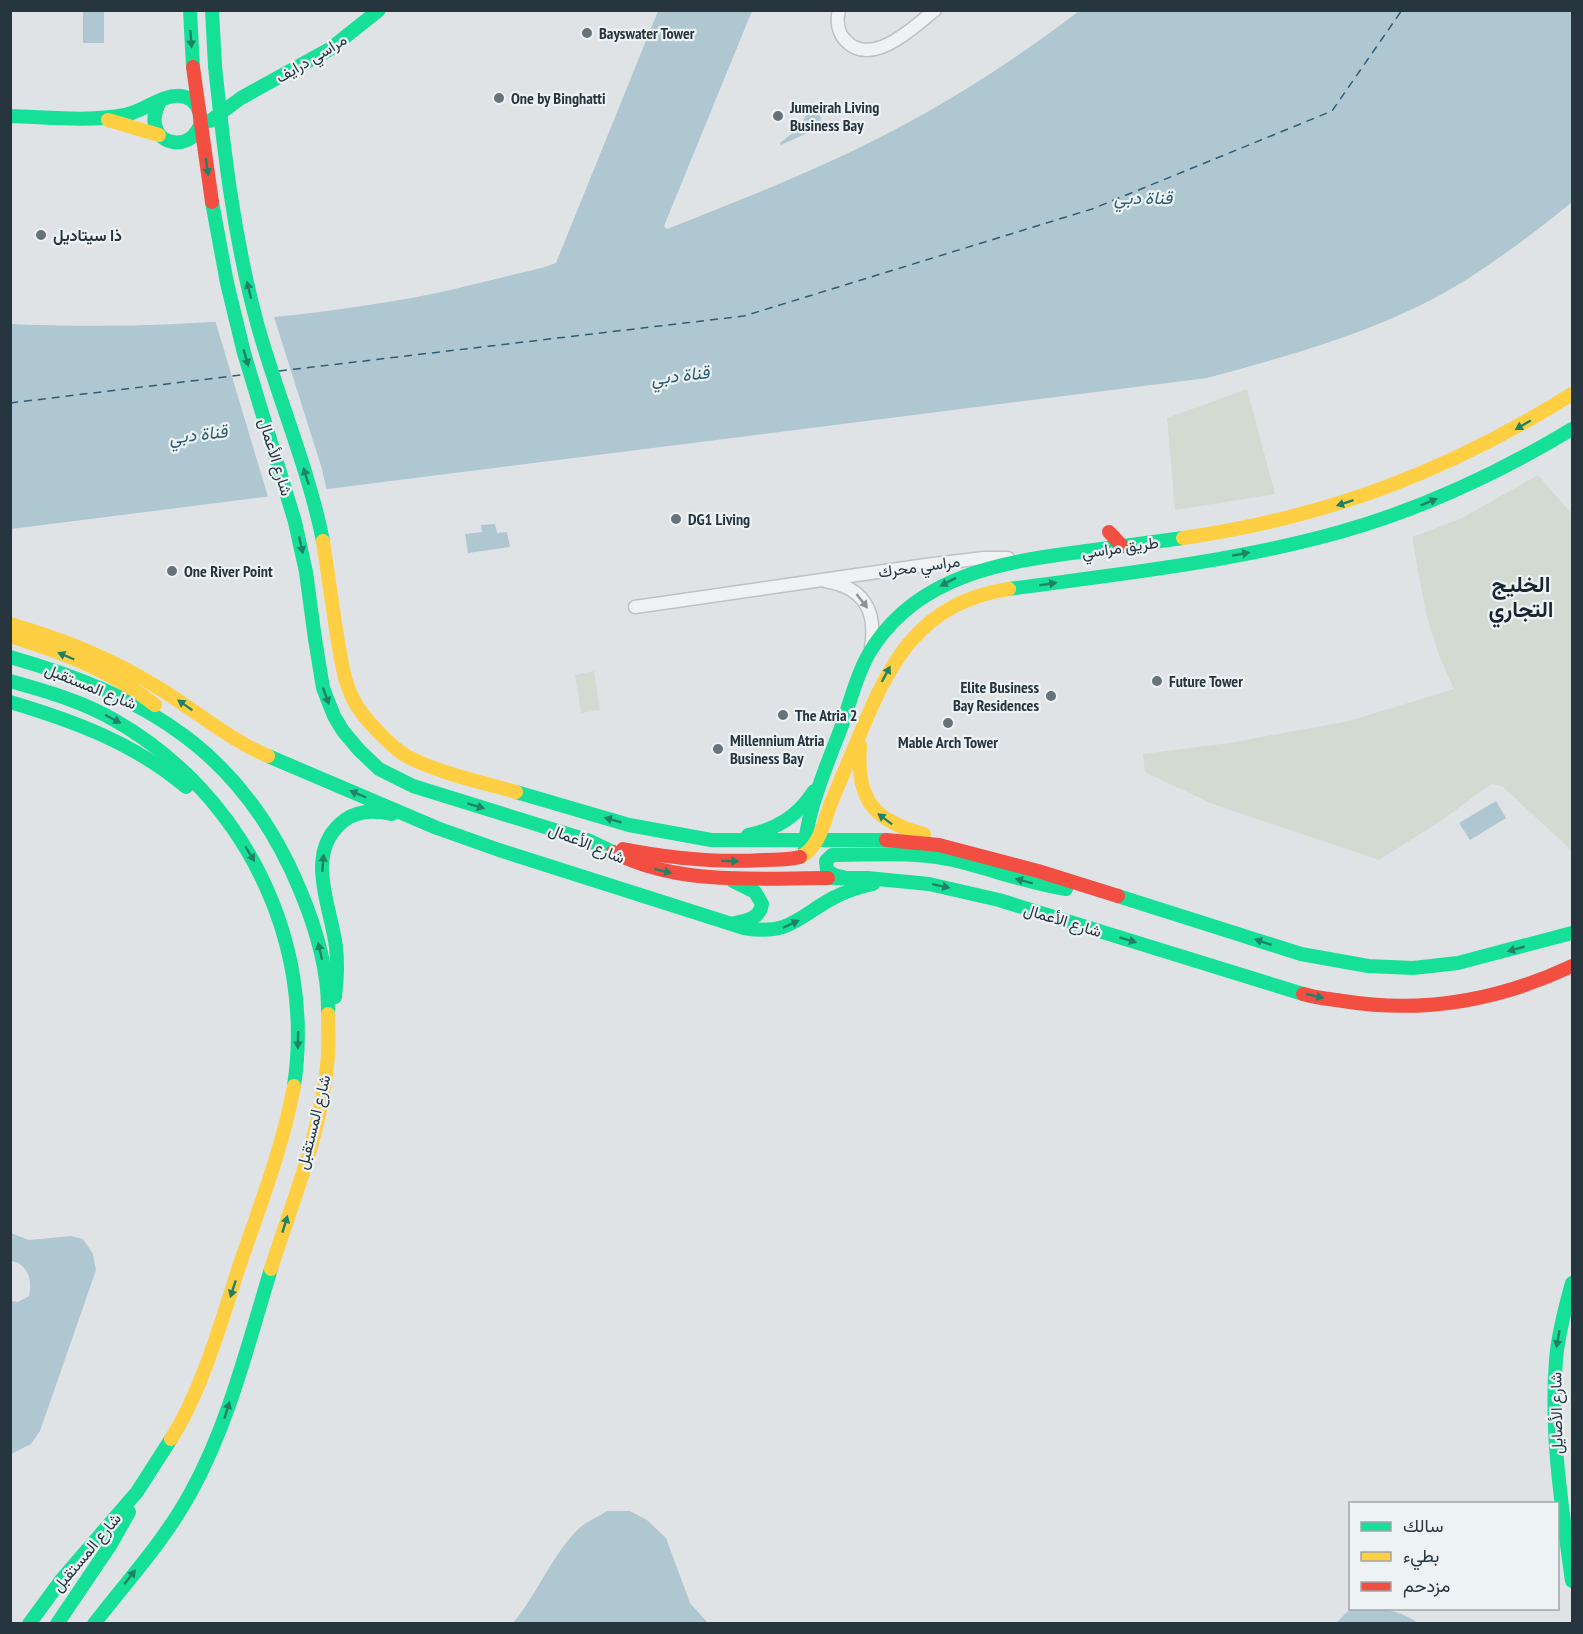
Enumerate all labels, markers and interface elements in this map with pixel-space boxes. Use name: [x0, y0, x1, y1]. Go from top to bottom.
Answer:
place label: Bayswater Tower: [599, 23, 695, 43]
marker: Bayswater Tower: [580, 26, 594, 40]
street label: مراسي درايف: [272, 29, 352, 90]
one-way arrow: [186, 30, 195, 49]
place label: One by Binghatti: [511, 88, 606, 108]
marker: One by Binghatti: [492, 91, 506, 105]
place label: Jumeirah Living Business Bay: [789, 97, 879, 135]
marker: Jumeirah Living Business Bay: [771, 109, 785, 123]
one-way arrow: [203, 158, 212, 177]
water label: قناة دبي: [1114, 186, 1174, 213]
place label: ذا سيتاديل: [53, 225, 122, 245]
marker: ذا سيتاديل: [34, 228, 48, 242]
one-way arrow: [243, 281, 253, 299]
one-way arrow: [242, 349, 251, 367]
water label: قناة دبي: [650, 360, 713, 394]
street label: شارع الأعمال: [253, 416, 297, 499]
water label: قناة دبي: [168, 419, 231, 453]
one-way arrow: [1514, 419, 1531, 429]
one-way arrow: [301, 467, 310, 485]
one-way arrow: [1420, 497, 1438, 507]
one-way arrow: [1336, 499, 1354, 509]
place label: DG1 Living: [688, 509, 750, 529]
marker: DG1 Living: [669, 512, 683, 526]
street label: طريق مراسي: [1080, 532, 1160, 566]
one-way arrow: [296, 536, 306, 554]
street label: مراسي محرك: [877, 550, 962, 586]
one-way arrow: [1232, 550, 1251, 559]
place label: One River Point: [184, 561, 273, 581]
marker: One River Point: [165, 564, 179, 578]
district label: الخليج التجاري: [1488, 570, 1554, 628]
one-way arrow: [940, 577, 957, 586]
one-way arrow: [1039, 579, 1058, 588]
one-way arrow: [855, 593, 867, 608]
one-way arrow: [56, 651, 74, 661]
street label: شارع المستقبل: [42, 659, 140, 715]
one-way arrow: [881, 665, 891, 682]
place label: Future Tower: [1169, 671, 1243, 691]
marker: Future Tower: [1150, 674, 1164, 688]
place label: Elite Business Bay Residences: [953, 677, 1039, 715]
one-way arrow: [321, 688, 331, 706]
marker: Elite Business Bay Residences: [1044, 689, 1058, 703]
one-way arrow: [178, 699, 194, 711]
place label: The Atria 2: [795, 705, 857, 725]
marker: The Atria 2: [776, 708, 790, 722]
one-way arrow: [105, 714, 122, 724]
marker: Mable Arch Tower: [941, 716, 955, 730]
place label: Millennium Atria Business Bay: [730, 730, 825, 768]
place label: Mable Arch Tower: [898, 732, 998, 752]
marker: Millennium Atria Business Bay: [711, 742, 725, 756]
one-way arrow: [348, 789, 366, 799]
one-way arrow: [467, 802, 485, 811]
one-way arrow: [877, 813, 892, 825]
one-way arrow: [604, 815, 622, 824]
street label: شارع الأعمال: [545, 819, 628, 869]
one-way arrow: [245, 846, 256, 862]
one-way arrow: [318, 854, 328, 873]
one-way arrow: [721, 857, 740, 866]
one-way arrow: [654, 866, 672, 876]
one-way arrow: [1015, 875, 1034, 885]
one-way arrow: [932, 882, 951, 891]
street label: شارع الأعمال: [1021, 899, 1104, 943]
one-way arrow: [782, 920, 799, 929]
one-way arrow: [1119, 936, 1137, 945]
one-way arrow: [1254, 937, 1272, 946]
one-way arrow: [315, 942, 325, 960]
one-way arrow: [1507, 945, 1525, 954]
one-way arrow: [1306, 992, 1324, 1002]
one-way arrow: [293, 1031, 303, 1050]
street label: شارع المستقبل: [292, 1073, 336, 1172]
one-way arrow: [281, 1215, 290, 1233]
one-way arrow: [228, 1280, 237, 1298]
one-way arrow: [1554, 1330, 1563, 1349]
street label: شارع الأصايل: [1545, 1372, 1569, 1454]
one-way arrow: [223, 1401, 232, 1419]
legend: [1349, 1502, 1559, 1610]
street label: شارع المستقبل: [47, 1508, 126, 1597]
text: سالك: [1403, 1514, 1443, 1537]
text: بطيء: [1403, 1544, 1439, 1571]
one-way arrow: [124, 1570, 136, 1585]
text: مزدحم: [1403, 1574, 1450, 1598]

